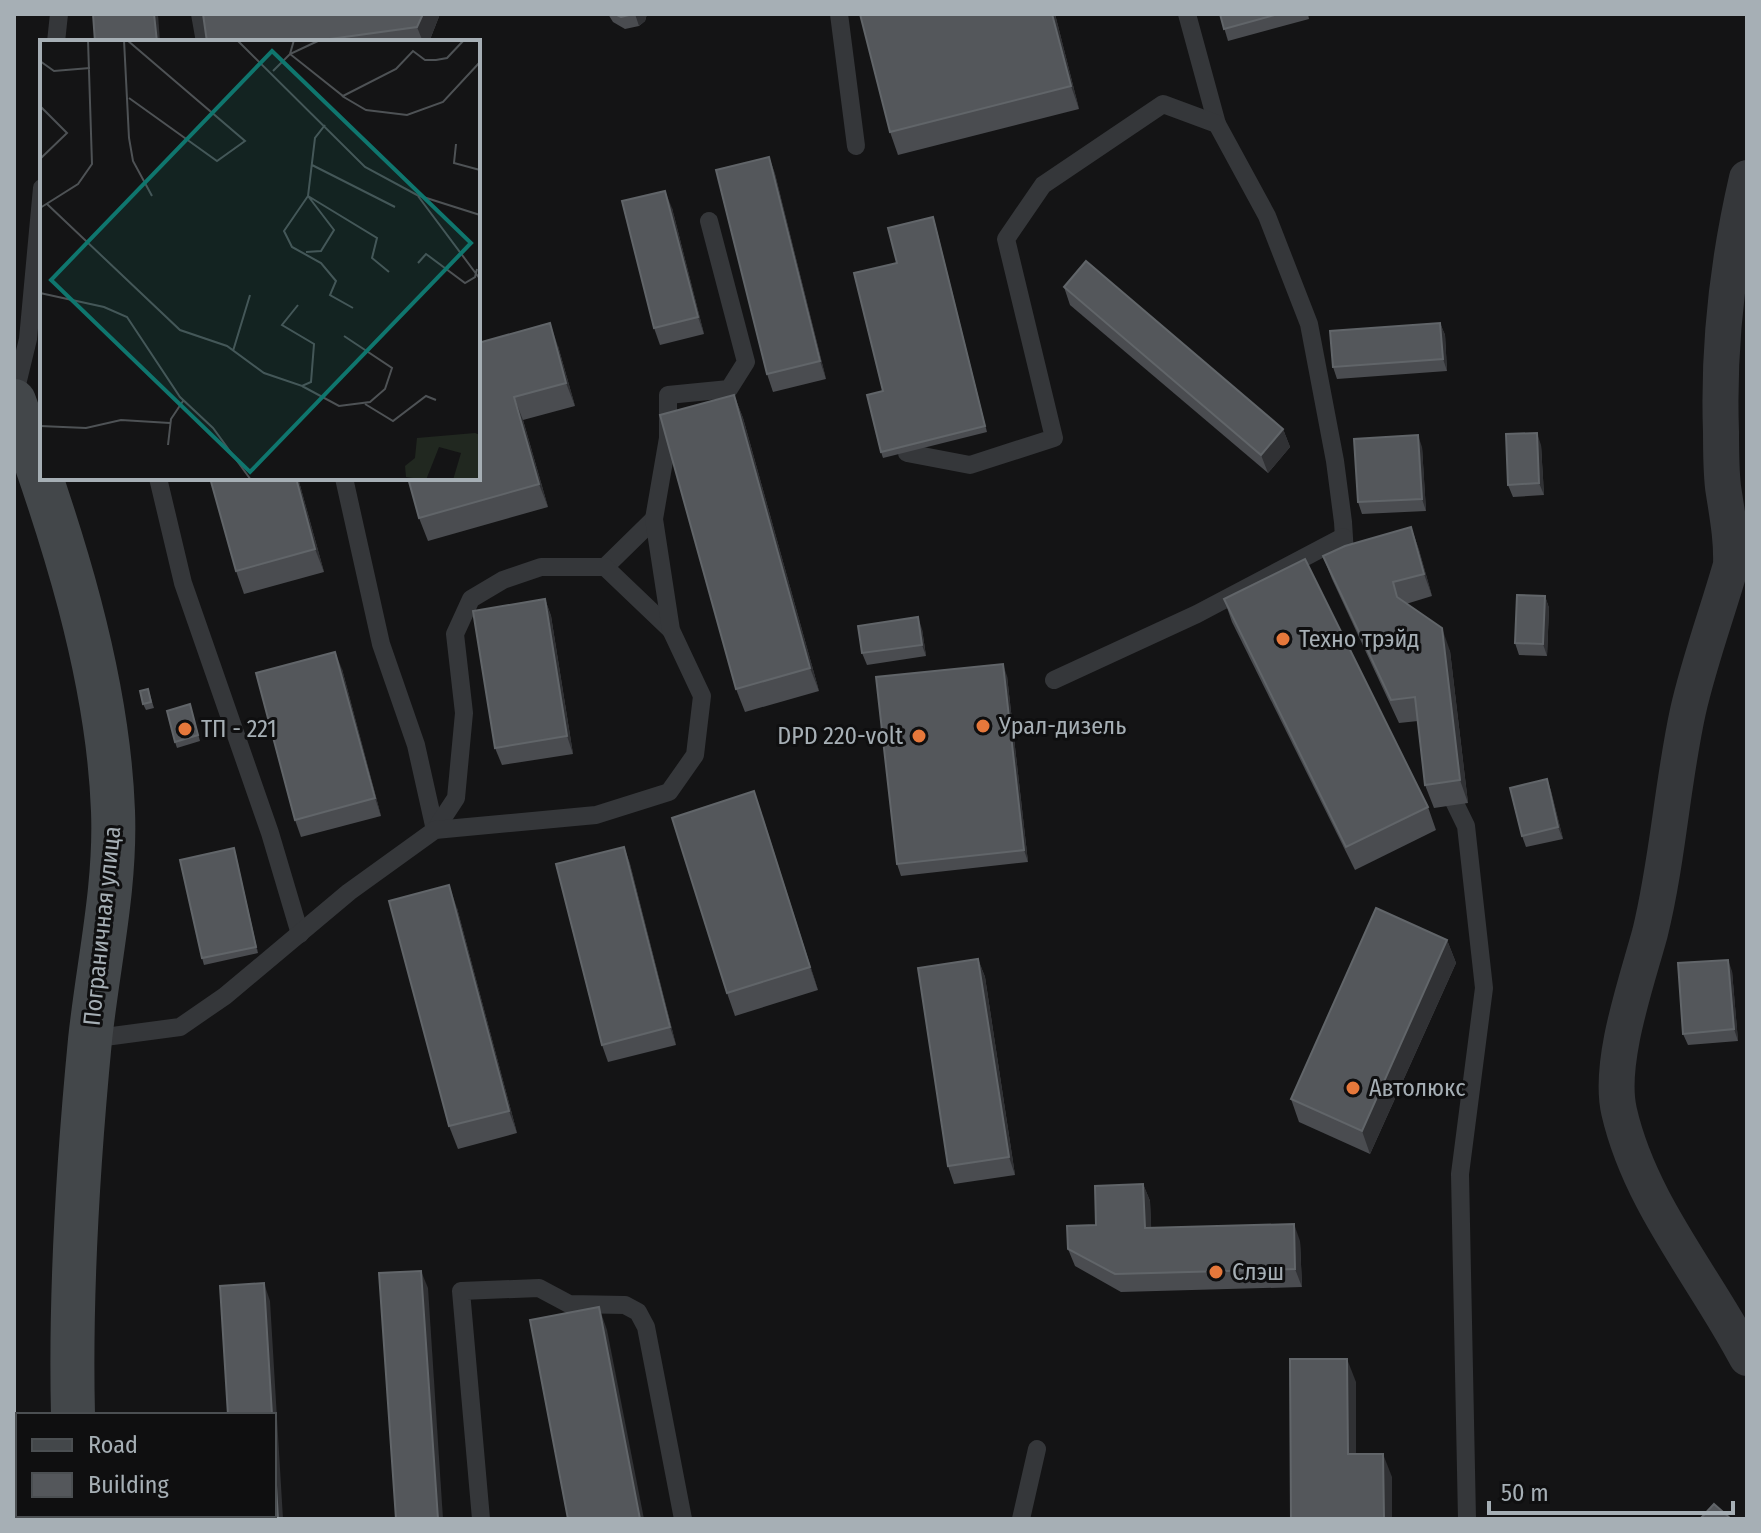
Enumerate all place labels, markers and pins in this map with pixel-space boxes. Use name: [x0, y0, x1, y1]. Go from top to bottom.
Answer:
place label: Техно трэйд: [1299, 625, 1419, 653]
marker: Техно трэйд: [1274, 630, 1292, 648]
place label: Урал-дизель: [998, 712, 1126, 740]
place label: ТП - 221: [201, 715, 277, 743]
marker: Урал-дизель: [974, 717, 992, 735]
marker: ТП - 221: [176, 720, 194, 738]
place label: DPD 220-volt: [777, 722, 903, 750]
marker: DPD 220-volt: [910, 727, 928, 745]
place label: Автолюкс: [1369, 1074, 1465, 1102]
marker: Автолюкс: [1344, 1079, 1362, 1097]
place label: Слэш: [1232, 1258, 1284, 1286]
marker: Слэш: [1207, 1263, 1225, 1281]

